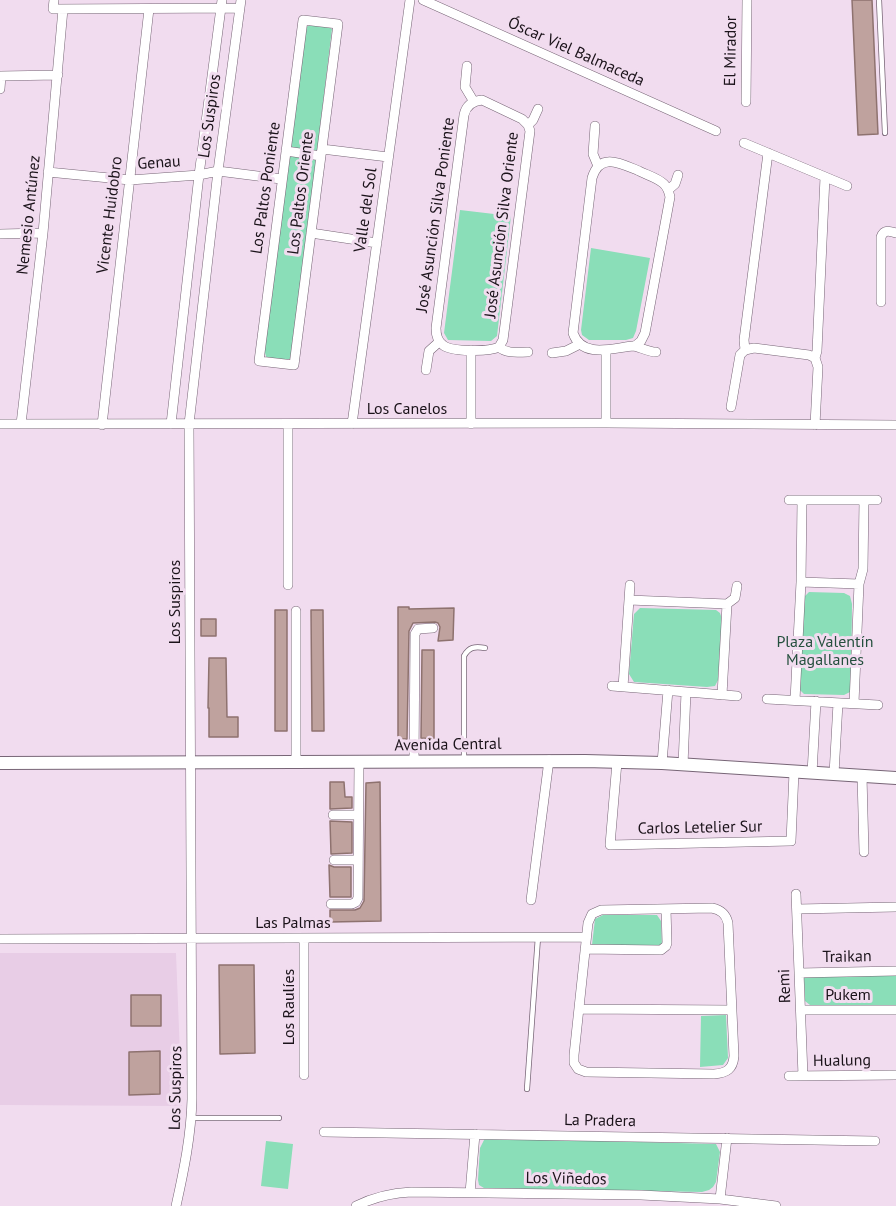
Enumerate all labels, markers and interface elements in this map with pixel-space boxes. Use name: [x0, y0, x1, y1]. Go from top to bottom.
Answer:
street label: Óscar Viel Balmaceda: [505, 13, 647, 91]
street label: El Mirador: [721, 16, 741, 86]
street label: Los Suspiros: [195, 73, 225, 159]
street label: José Asunción Silva Poniente: [413, 116, 459, 314]
street label: Los Paltos Poniente: [247, 121, 285, 255]
street label: Los Paltos Oriente: [284, 130, 318, 256]
street label: José Asunción Silva Oriente: [481, 131, 523, 319]
street label: Genau: [137, 152, 181, 174]
street label: Nemesio Antúnez: [13, 154, 45, 276]
street label: Vicente Huidobro: [93, 155, 127, 275]
street label: Valle del Sol: [351, 166, 381, 254]
street label: Los Canelos: [367, 399, 447, 419]
street label: Los Suspiros: [165, 560, 185, 644]
park label: Plaza Valentín Magallanes: [776, 632, 874, 670]
street label: Avenida Central: [394, 734, 502, 756]
street label: Carlos Letelier Sur: [637, 817, 763, 839]
street label: Las Palmas: [255, 913, 331, 933]
street label: Traikan: [822, 947, 872, 967]
street label: Los Raulíes: [279, 969, 299, 1045]
street label: Remi: [775, 969, 795, 1003]
street label: Pukem: [825, 985, 871, 1005]
street label: Los Suspiros: [166, 1046, 186, 1130]
street label: Hualung: [813, 1051, 871, 1071]
street label: La Pradera: [564, 1111, 636, 1131]
street label: Los Viñedos: [525, 1169, 607, 1189]

